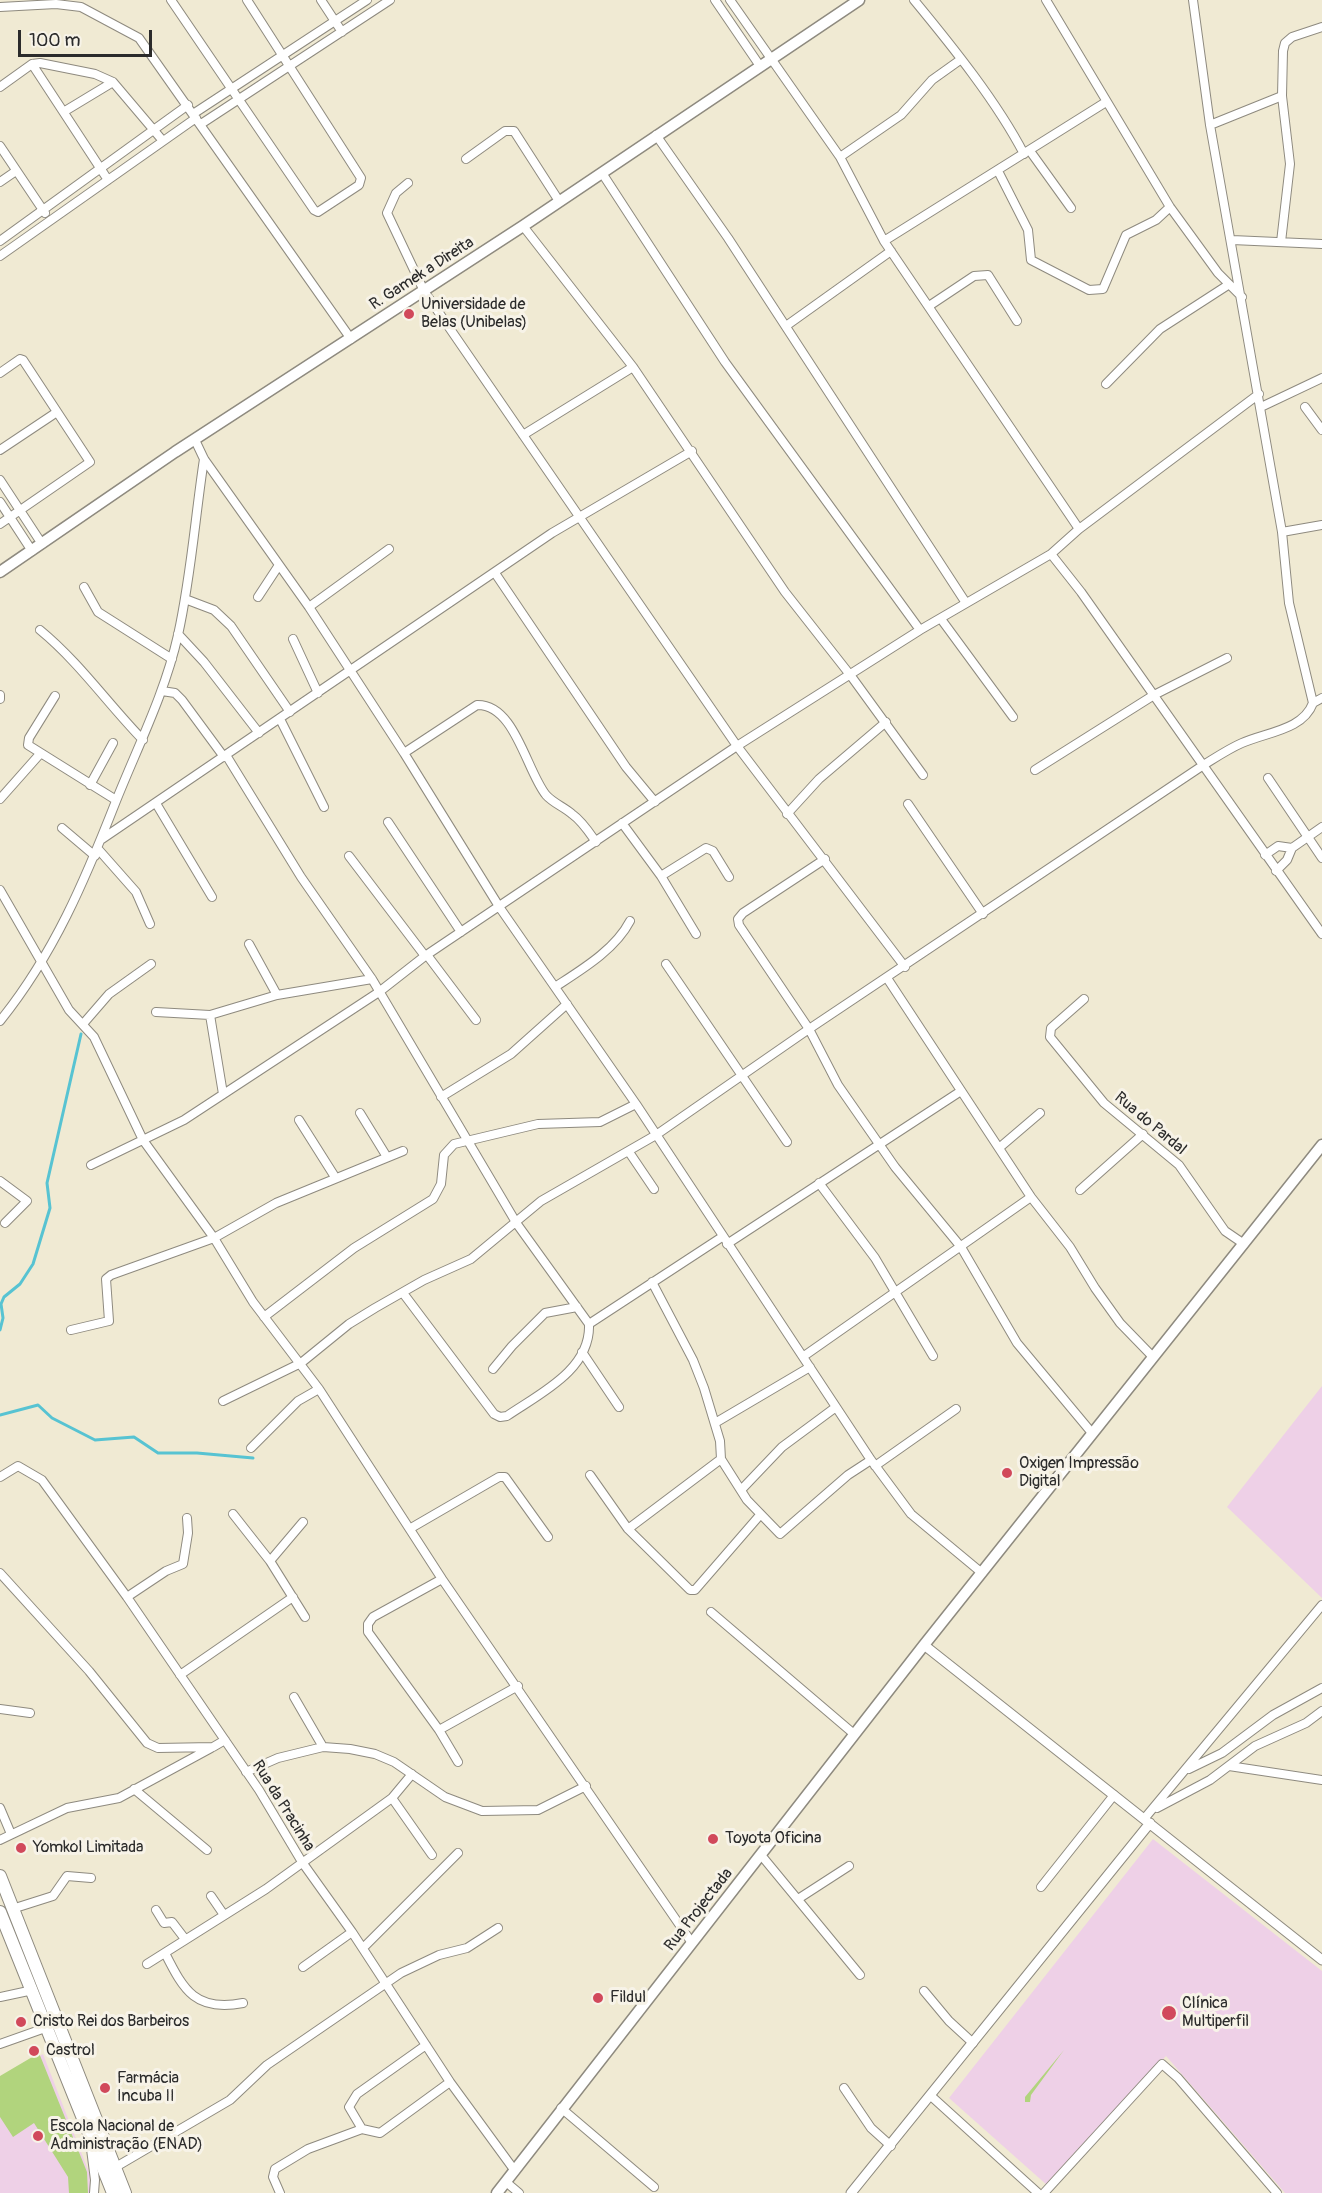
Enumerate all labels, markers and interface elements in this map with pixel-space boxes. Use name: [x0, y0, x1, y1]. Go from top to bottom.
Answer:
scale bar: [21, 18, 154, 56]
text: 100 m: [29, 29, 81, 52]
street label: R. Gamek a Direita: [366, 233, 478, 315]
place label: Universidade de Belas (Unibelas): [421, 295, 527, 333]
marker: Universidade de Belas (Unibelas): [402, 307, 416, 321]
street label: Rua do Pardal: [1110, 1088, 1190, 1160]
place label: Oxigen Impressão Digital: [1019, 1454, 1139, 1492]
marker: Oxigen Impressão Digital: [1000, 1466, 1014, 1480]
street label: Rua da Pracinha: [247, 1757, 319, 1855]
place label: Toyota Oficina: [725, 1829, 821, 1849]
marker: Toyota Oficina: [706, 1832, 720, 1846]
place label: Yomkol Limitada: [33, 1838, 143, 1858]
marker: Yomkol Limitada: [14, 1841, 28, 1855]
street label: Rua Projectada: [661, 1865, 737, 1955]
place label: Fildul: [610, 1988, 646, 2008]
marker: Fildul: [591, 1991, 605, 2005]
place label: Clínica Multiperfil: [1182, 1994, 1249, 2032]
marker: Clínica Multiperfil: [1160, 2004, 1178, 2022]
place label: Cristo Rei dos Barbeiros: [33, 2012, 189, 2032]
marker: Cristo Rei dos Barbeiros: [14, 2015, 28, 2029]
place label: Castrol: [46, 2041, 95, 2061]
marker: Castrol: [27, 2044, 41, 2058]
place label: Farmácia Incuba II: [117, 2069, 179, 2107]
marker: Farmácia Incuba II: [98, 2081, 112, 2095]
place label: Escola Nacional de Administração (ENAD): [50, 2117, 203, 2155]
marker: Escola Nacional de Administração (ENAD): [31, 2129, 45, 2143]

